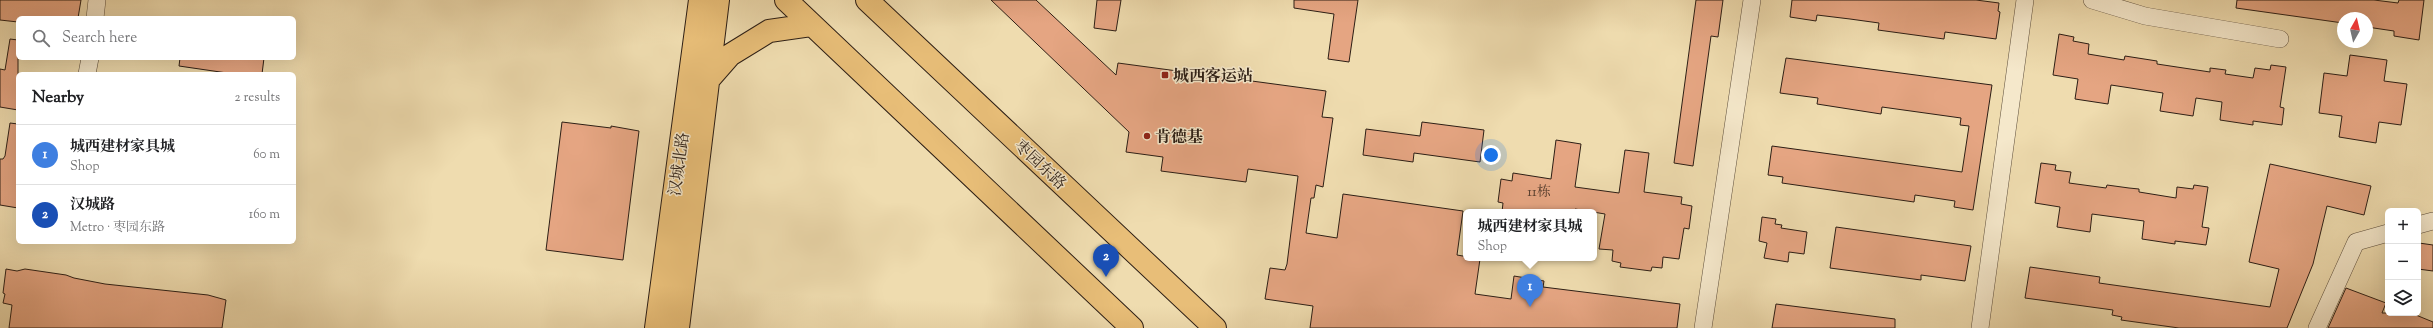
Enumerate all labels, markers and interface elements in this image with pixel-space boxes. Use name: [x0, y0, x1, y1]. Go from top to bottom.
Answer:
north arrow: [2337, 12, 2373, 48]
search box: [16, 16, 296, 60]
icon: search: [30, 27, 52, 49]
text: Search here: [62, 28, 137, 49]
place label: 城西客运站: [1173, 66, 1253, 89]
marker: 城西客运站: [1160, 70, 1170, 80]
text: Nearby: [32, 86, 84, 110]
text: 2 results: [235, 89, 280, 107]
place label: 肯德基: [1155, 127, 1203, 150]
street label: 汉城北路: [665, 131, 696, 198]
marker: 肯德基: [1142, 131, 1152, 141]
street label: 枣园东路: [1008, 136, 1071, 196]
text: 城西建材家具城: [70, 137, 175, 158]
your location: [1481, 145, 1501, 165]
text: 1: [43, 146, 47, 164]
text: 60 m: [253, 146, 280, 164]
text: Shop: [70, 158, 99, 176]
house number: 11栋: [1527, 183, 1551, 203]
text: 汉城路: [70, 195, 115, 216]
text: 2: [42, 206, 48, 224]
text: 160 m: [249, 206, 280, 224]
map controls: [2385, 208, 2421, 316]
button: +: [2385, 208, 2421, 244]
popup: [1463, 209, 1597, 261]
text: 城西建材家具城: [1477, 217, 1583, 238]
text: Metro · 枣园东路: [70, 219, 165, 237]
text: Shop: [1477, 238, 1507, 256]
pin: 2: [1093, 244, 1119, 277]
button: −: [2385, 244, 2421, 280]
pin: 1: [1517, 274, 1543, 307]
button: layers: [2385, 280, 2421, 316]

